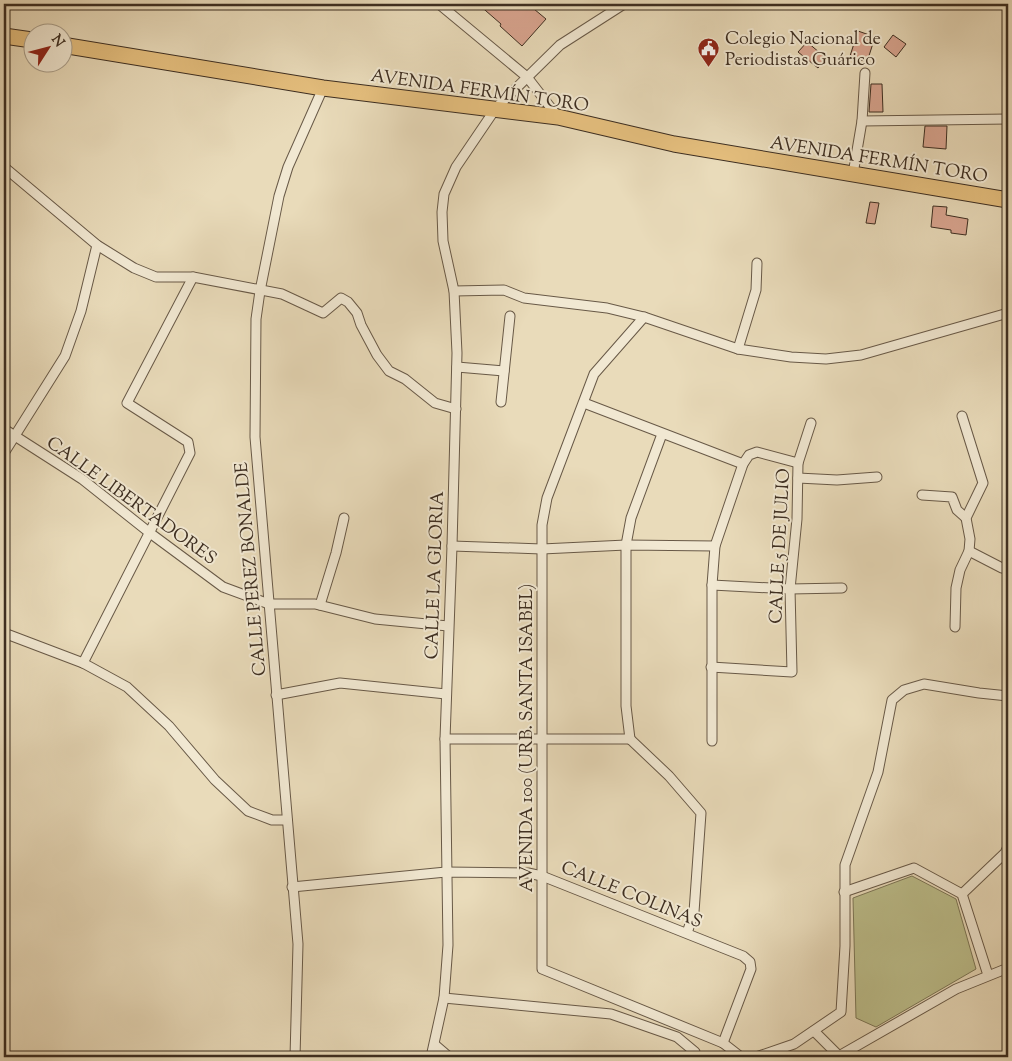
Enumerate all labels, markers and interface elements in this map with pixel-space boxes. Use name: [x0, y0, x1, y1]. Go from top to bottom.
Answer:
north arrow: [22, 22, 72, 72]
place label: Colegio Nacional de Periodistas Guárico: [725, 27, 881, 74]
text: N: [46, 31, 68, 52]
public building icon: Colegio Nacional de Periodistas Guárico: [697, 36, 721, 67]
street label: AVENIDA FERMÍN TORO: [369, 64, 590, 120]
street label: AVENIDA FERMÍN TORO: [768, 131, 989, 191]
street label: CALLE LIBERTADORES: [40, 431, 221, 572]
street label: CALLE PEREZ BONALDE: [230, 461, 274, 677]
street label: CALLE 5 DE JULIO: [764, 468, 798, 625]
street label: CALLE LA GLORIA: [420, 490, 452, 660]
street label: AVENIDA 100 (URB. SANTA ISABEL): [515, 584, 541, 892]
street label: CALLE COLINAS: [557, 856, 706, 936]

